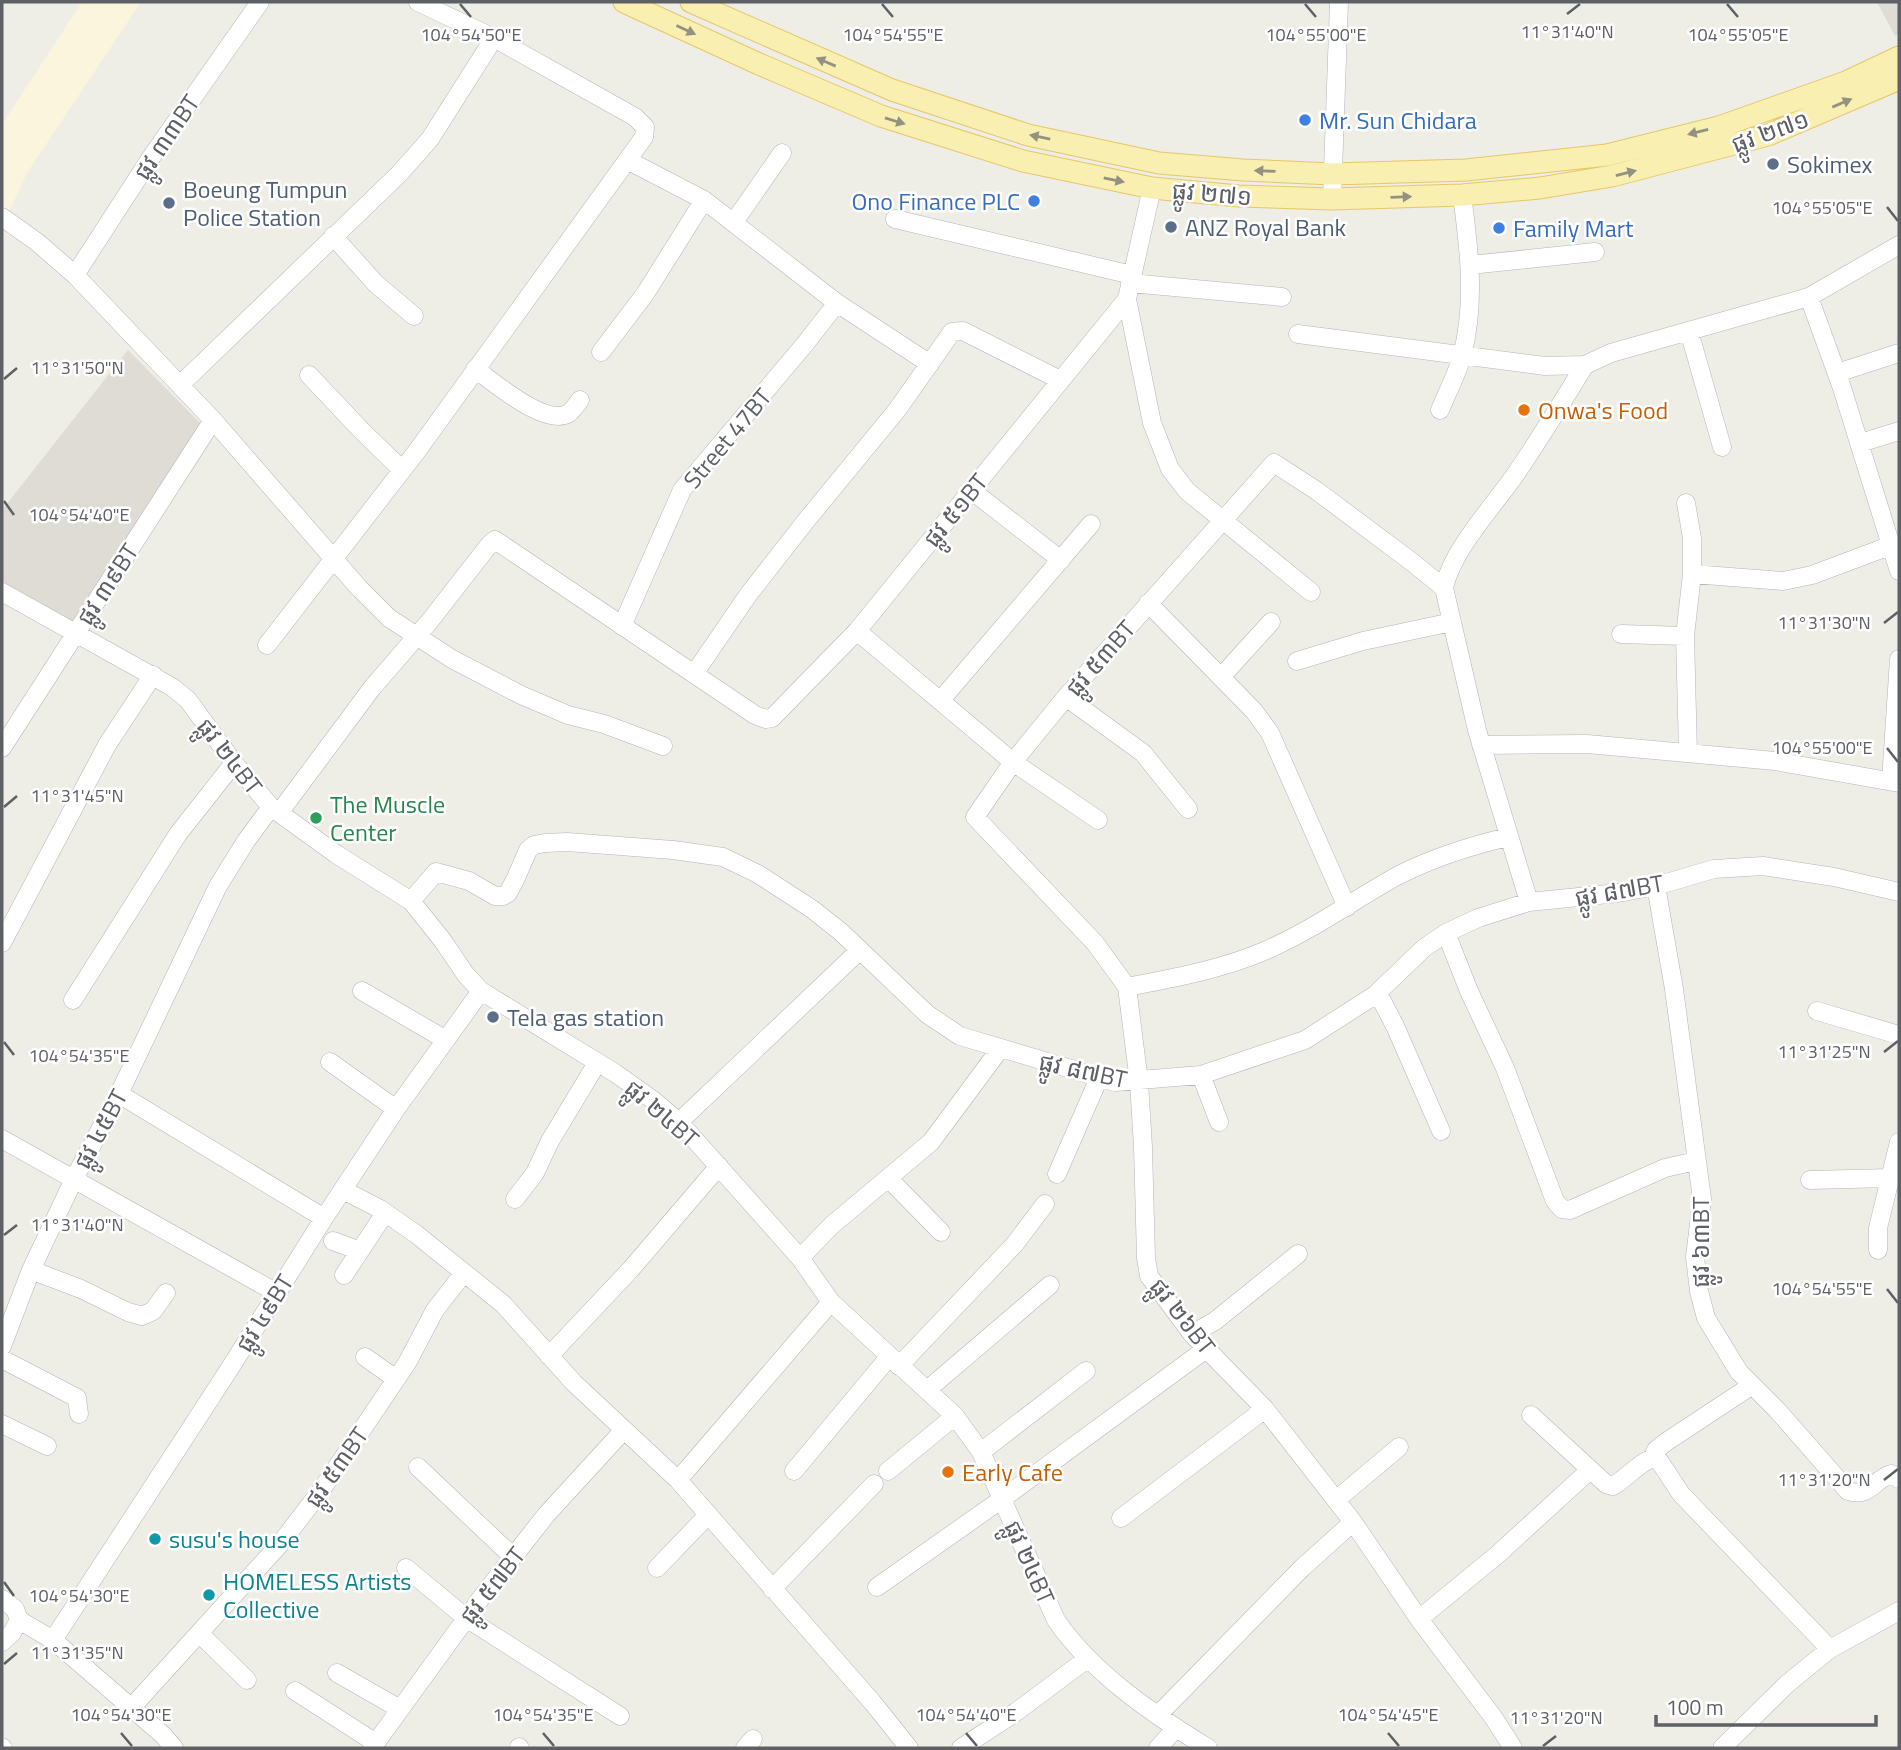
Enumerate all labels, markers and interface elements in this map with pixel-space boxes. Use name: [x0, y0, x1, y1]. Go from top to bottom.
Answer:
text: 11°31'40"N: [1520, 18, 1614, 45]
text: 104°54'50"E: [420, 21, 522, 48]
text: 104°54'55"E: [842, 21, 944, 48]
text: 104°55'00"E: [1265, 21, 1367, 48]
text: 104°55'05"E: [1687, 21, 1789, 48]
one-way arrow: [676, 25, 696, 36]
one-way arrow: [816, 56, 836, 68]
street label: ផ្លូវ ៣៣BT: [124, 87, 212, 190]
one-way arrow: [1832, 97, 1853, 108]
street label: ផ្លូវ ២៧១: [1726, 100, 1816, 166]
place label: Mr. Sun Chidara: [1319, 102, 1477, 138]
marker: Mr. Sun Chidara: [1297, 112, 1313, 128]
one-way arrow: [884, 116, 905, 126]
one-way arrow: [1687, 127, 1709, 138]
one-way arrow: [1029, 132, 1051, 143]
place label: Sokimex: [1787, 146, 1873, 182]
marker: Sokimex: [1765, 156, 1781, 172]
one-way arrow: [1254, 165, 1276, 176]
one-way arrow: [1615, 167, 1637, 178]
place label: Boeung Tumpun Police Station: [183, 171, 347, 235]
street label: ផ្លូវ ២៧១: [1170, 172, 1254, 220]
one-way arrow: [1103, 175, 1125, 186]
place label: Ono Finance PLC: [852, 183, 1020, 219]
one-way arrow: [1390, 191, 1412, 203]
marker: Ono Finance PLC: [1026, 193, 1042, 209]
text: 104°55'05"E: [1771, 194, 1873, 221]
marker: Boeung Tumpun Police Station: [161, 195, 177, 211]
place label: ANZ Royal Bank: [1185, 209, 1347, 245]
place label: Family Mart: [1513, 210, 1634, 246]
marker: ANZ Royal Bank: [1163, 219, 1179, 235]
marker: Family Mart: [1491, 220, 1507, 236]
text: 11°31'50"N: [30, 354, 124, 381]
street label: Street 47BT: [674, 380, 780, 496]
place label: Onwa's Food: [1538, 392, 1668, 428]
marker: Onwa's Food: [1516, 402, 1532, 418]
street label: ផ្លូវ ៥១BT: [914, 465, 1000, 558]
text: 104°54'40"E: [28, 501, 130, 528]
street label: ផ្លូវ ៣៩BT: [67, 536, 151, 635]
text: 11°31'30"N: [1777, 609, 1871, 636]
street label: ផ្លូវ ៥៣BT: [1056, 611, 1148, 708]
street label: ផ្លូវ ២៤BT: [185, 710, 272, 805]
text: 104°55'00"E: [1771, 734, 1873, 761]
text: 11°31'45"N: [30, 782, 124, 809]
place label: The Muscle Center: [330, 786, 445, 850]
marker: The Muscle Center: [308, 810, 324, 826]
street label: ផ្លូវ ៨៧BT: [1572, 864, 1667, 921]
place label: Tela gas station: [507, 999, 664, 1035]
marker: Tela gas station: [485, 1009, 501, 1025]
text: 11°31'25"N: [1777, 1038, 1871, 1065]
text: 104°54'35"E: [28, 1042, 130, 1069]
street label: ផ្លូវ ៨៧BT: [1034, 1043, 1131, 1102]
street label: ផ្លូវ ២៤BT: [613, 1070, 708, 1160]
street label: ផ្លូវ ៤៥BT: [64, 1082, 141, 1178]
street label: ផ្លូវ ៦៣BT: [1682, 1196, 1723, 1288]
text: 11°31'40"N: [30, 1211, 124, 1238]
street label: ផ្លូវ ៤៩BT: [226, 1267, 307, 1362]
street label: ផ្លូវ ២៦BT: [1138, 1270, 1225, 1365]
text: 104°54'55"E: [1771, 1275, 1873, 1302]
street label: ផ្លូវ ៥៣BT: [295, 1419, 381, 1518]
place label: Early Cafe: [962, 1454, 1063, 1490]
marker: Early Cafe: [940, 1464, 956, 1480]
text: 11°31'20"N: [1777, 1466, 1871, 1493]
street label: ផ្លូវ ២៤BT: [991, 1514, 1065, 1612]
place label: susu's house: [169, 1521, 300, 1557]
marker: susu's house: [147, 1531, 163, 1547]
street label: ផ្លូវ ៥៧BT: [450, 1538, 538, 1634]
place label: HOMELESS Artists Collective: [223, 1563, 412, 1627]
text: 104°54'30"E: [28, 1582, 130, 1609]
marker: HOMELESS Artists Collective: [201, 1587, 217, 1603]
text: 11°31'35"N: [30, 1639, 124, 1666]
scale bar: [1656, 1684, 1876, 1728]
text: 100 m: [1666, 1691, 1723, 1723]
text: 104°54'30"E: [70, 1701, 172, 1728]
text: 104°54'35"E: [492, 1701, 594, 1728]
text: 104°54'40"E: [915, 1701, 1017, 1728]
text: 104°54'45"E: [1337, 1701, 1439, 1728]
text: 11°31'20"N: [1509, 1704, 1603, 1731]

